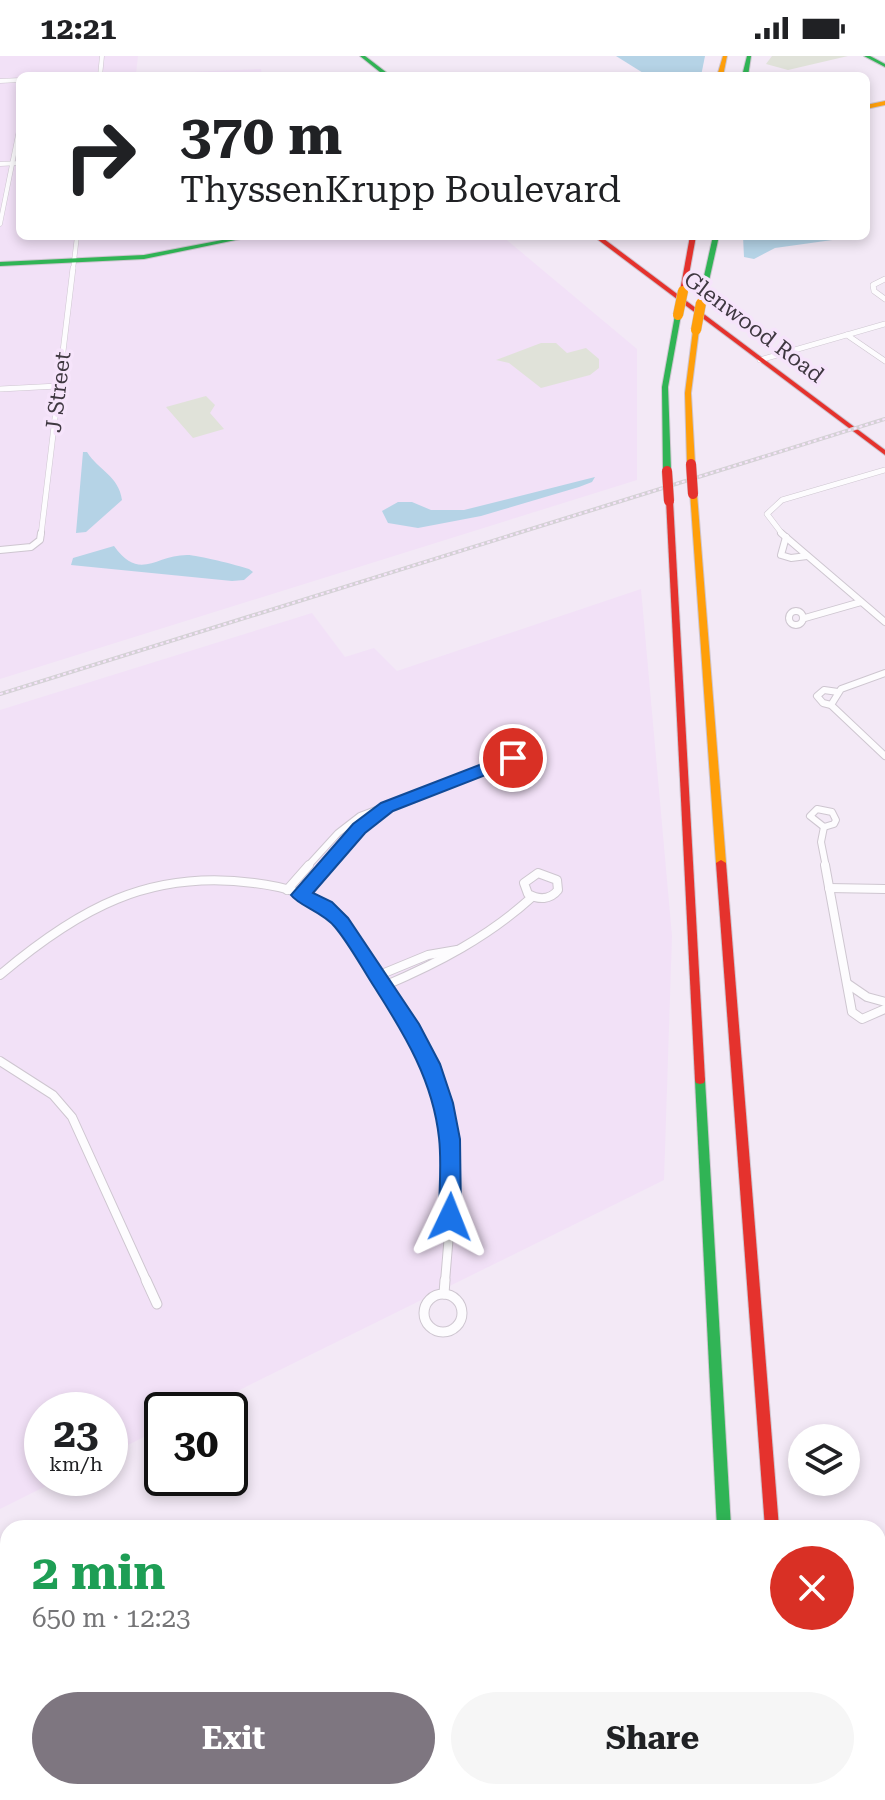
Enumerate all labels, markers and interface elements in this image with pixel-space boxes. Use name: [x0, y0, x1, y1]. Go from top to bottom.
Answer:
text: 12:21: [40, 11, 117, 46]
text: 370 m: [180, 102, 342, 168]
icon: right: [48, 104, 152, 208]
text: ThyssenKrupp Boulevard: [180, 169, 621, 211]
street label: Glenwood Road: [679, 266, 829, 388]
street label: J Street: [41, 350, 75, 434]
pin: [479, 724, 547, 792]
icon: arrive: [491, 736, 535, 780]
position arrow: [408, 1175, 492, 1259]
speed limit sign: 30: [144, 1392, 248, 1496]
text: 23: [54, 1410, 98, 1457]
map controls: [788, 1424, 860, 1496]
button: layers: [788, 1424, 860, 1496]
text: km/h: [49, 1452, 103, 1476]
text: 2 min: [32, 1545, 165, 1601]
button: close: [770, 1546, 854, 1630]
text: 650 m · 12:23: [32, 1603, 191, 1633]
button: Exit: [32, 1692, 435, 1784]
button: Share: [451, 1692, 854, 1784]

